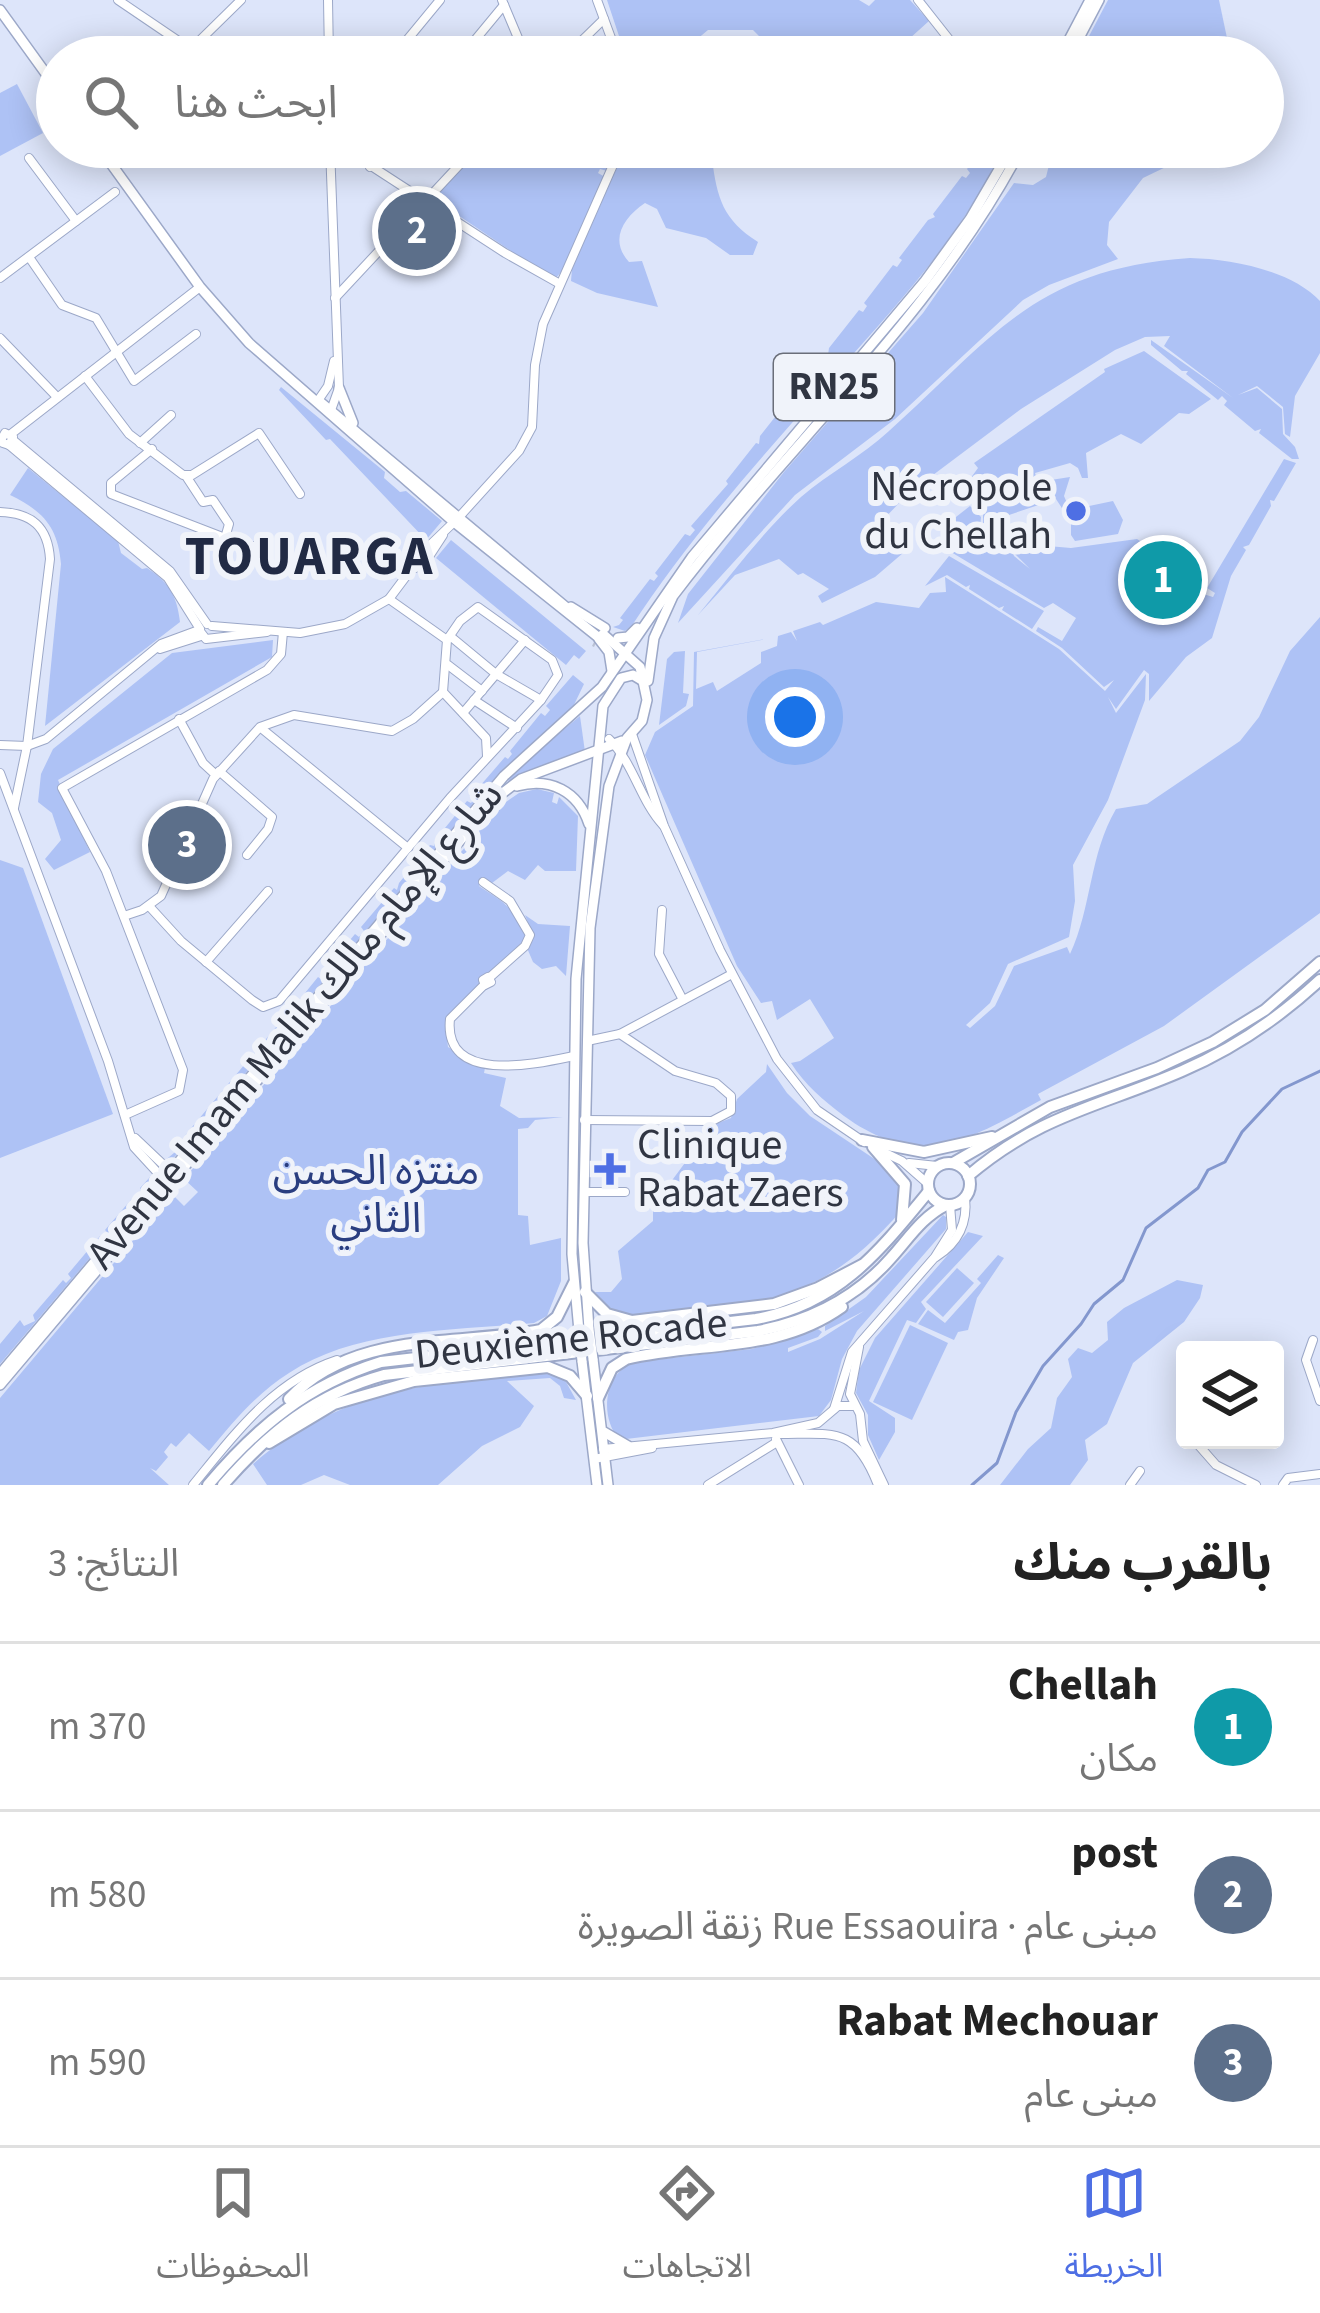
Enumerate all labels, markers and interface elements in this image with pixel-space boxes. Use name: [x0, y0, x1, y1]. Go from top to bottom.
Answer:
search box: [36, 36, 1284, 168]
icon: search: [78, 69, 144, 135]
text: ابحث هنا: [174, 71, 338, 135]
pin: 2: [378, 186, 456, 276]
road number: RN25: [774, 354, 894, 420]
place label: Nécropole du Chellah: [864, 457, 1052, 565]
marker: Nécropole du Chellah: [1063, 498, 1089, 524]
district label: TOUARGA: [185, 519, 435, 596]
pin: 1: [1124, 535, 1202, 625]
your location: [765, 687, 825, 747]
street label: Avenue Imam Malik شارع الإمام مالك: [72, 768, 518, 1282]
pin: 3: [148, 800, 226, 890]
place label: Clinique Rabat Zaers: [637, 1115, 844, 1223]
park label: منتزه الحسن الثاني: [273, 1141, 479, 1250]
marker: Clinique Rabat Zaers: [594, 1153, 626, 1185]
street label: Deuxième Rocade: [412, 1293, 730, 1385]
map controls: [1176, 1341, 1284, 1449]
button: layers: [1176, 1341, 1284, 1449]
text: بالقرب منك: [1013, 1527, 1272, 1599]
text: النتائج: 3: [48, 1536, 179, 1592]
text: Chellah: [1008, 1653, 1158, 1717]
text: 370 m: [48, 1699, 146, 1755]
text: 1: [1223, 1699, 1243, 1755]
text: مكان: [1080, 1731, 1158, 1787]
text: post: [1071, 1821, 1158, 1885]
text: 580 m: [48, 1867, 146, 1923]
text: 2: [1223, 1867, 1243, 1923]
text: مبنى عام · Rue Essaouira زنقة الصويرة: [578, 1899, 1158, 1955]
text: Rabat Mechouar: [836, 1989, 1158, 2053]
text: 590 m: [48, 2035, 146, 2091]
text: 3: [1223, 2035, 1243, 2091]
text: مبنى عام: [1024, 2067, 1158, 2123]
tab: المحفوظات: [157, 2160, 310, 2301]
tab: الاتجاهات: [623, 2160, 752, 2301]
tab: الخريطة: [1065, 2160, 1163, 2301]

